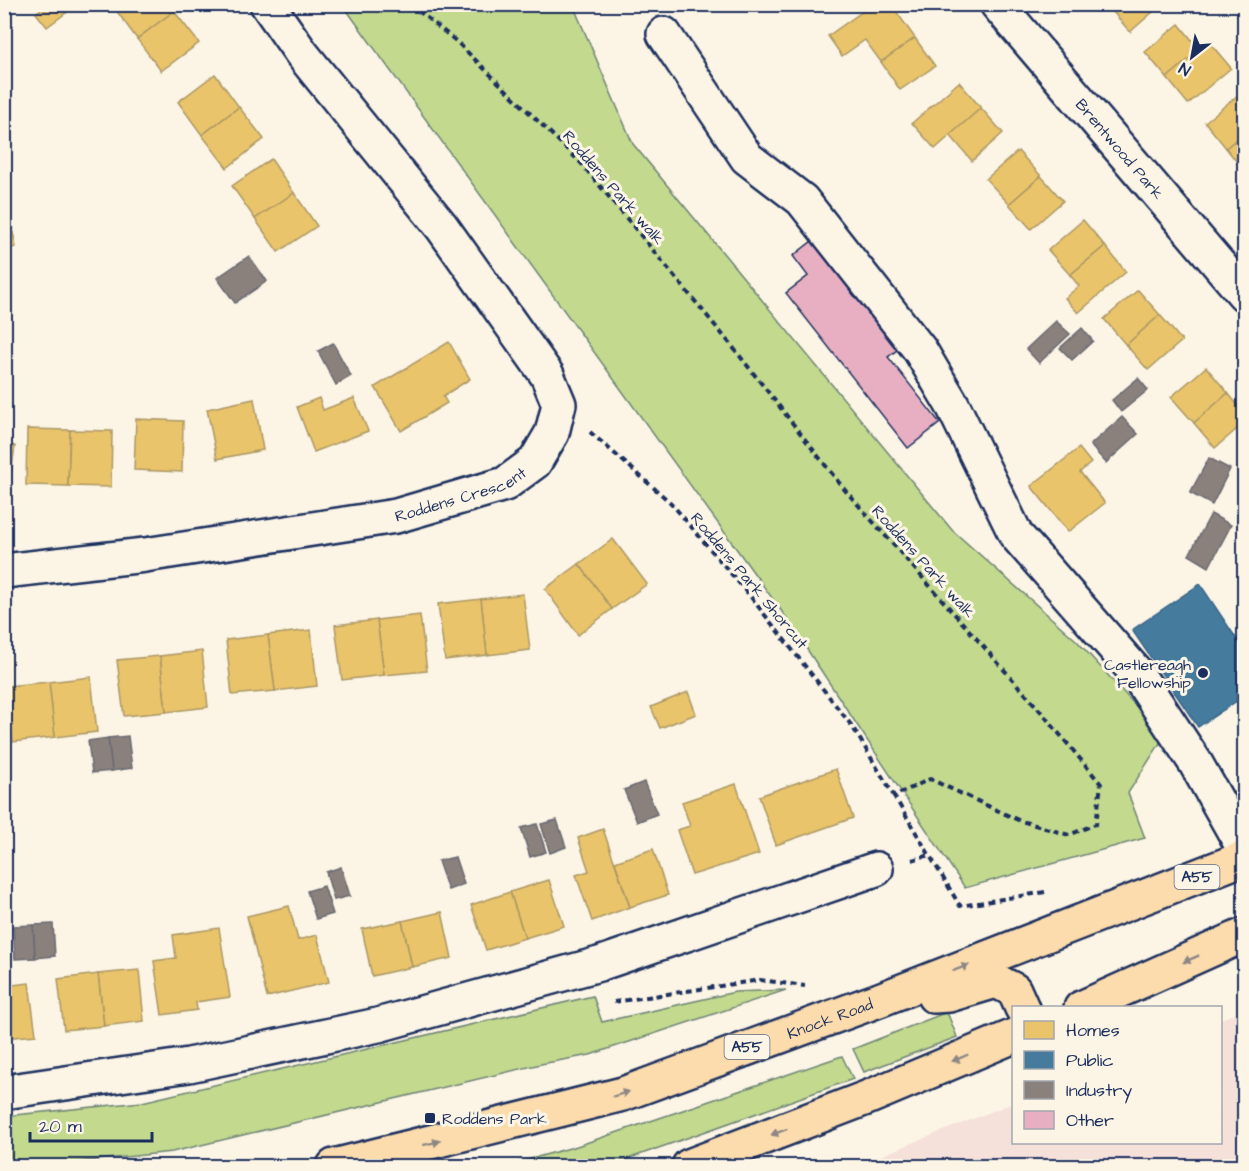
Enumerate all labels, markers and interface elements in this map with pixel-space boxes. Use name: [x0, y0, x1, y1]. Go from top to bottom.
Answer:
north arrow: [1162, 27, 1222, 87]
text: N: [1175, 57, 1195, 81]
street label: Brentwood Park: [1070, 94, 1169, 204]
street label: Roddens Park walk: [557, 126, 669, 250]
street label: Roddens Crescent: [392, 462, 531, 528]
street label: Roddens Park walk: [867, 501, 980, 623]
street label: Roddens Park Shorcut: [686, 508, 813, 654]
place label: Castlereagh Fellowship: [1104, 654, 1191, 694]
marker: Castlereagh Fellowship: [1196, 666, 1210, 680]
road number: A55: [1174, 865, 1220, 889]
one-way arrow: [1182, 955, 1200, 964]
one-way arrow: [952, 963, 970, 972]
street label: Knock Road: [784, 993, 876, 1045]
legend: [1012, 1006, 1222, 1144]
text: Homes: [1066, 1018, 1120, 1043]
road number: A55: [724, 1035, 770, 1059]
text: Public: [1066, 1048, 1114, 1073]
one-way arrow: [951, 1054, 968, 1063]
text: Industry: [1066, 1078, 1132, 1104]
one-way arrow: [612, 1089, 630, 1098]
scale bar: [30, 1105, 152, 1143]
place label: Roddens Park: [442, 1108, 547, 1130]
text: Other: [1066, 1108, 1114, 1133]
marker: Roddens Park: [423, 1111, 437, 1125]
text: 20 m: [39, 1114, 82, 1139]
one-way arrow: [770, 1128, 788, 1137]
one-way arrow: [422, 1137, 441, 1147]

